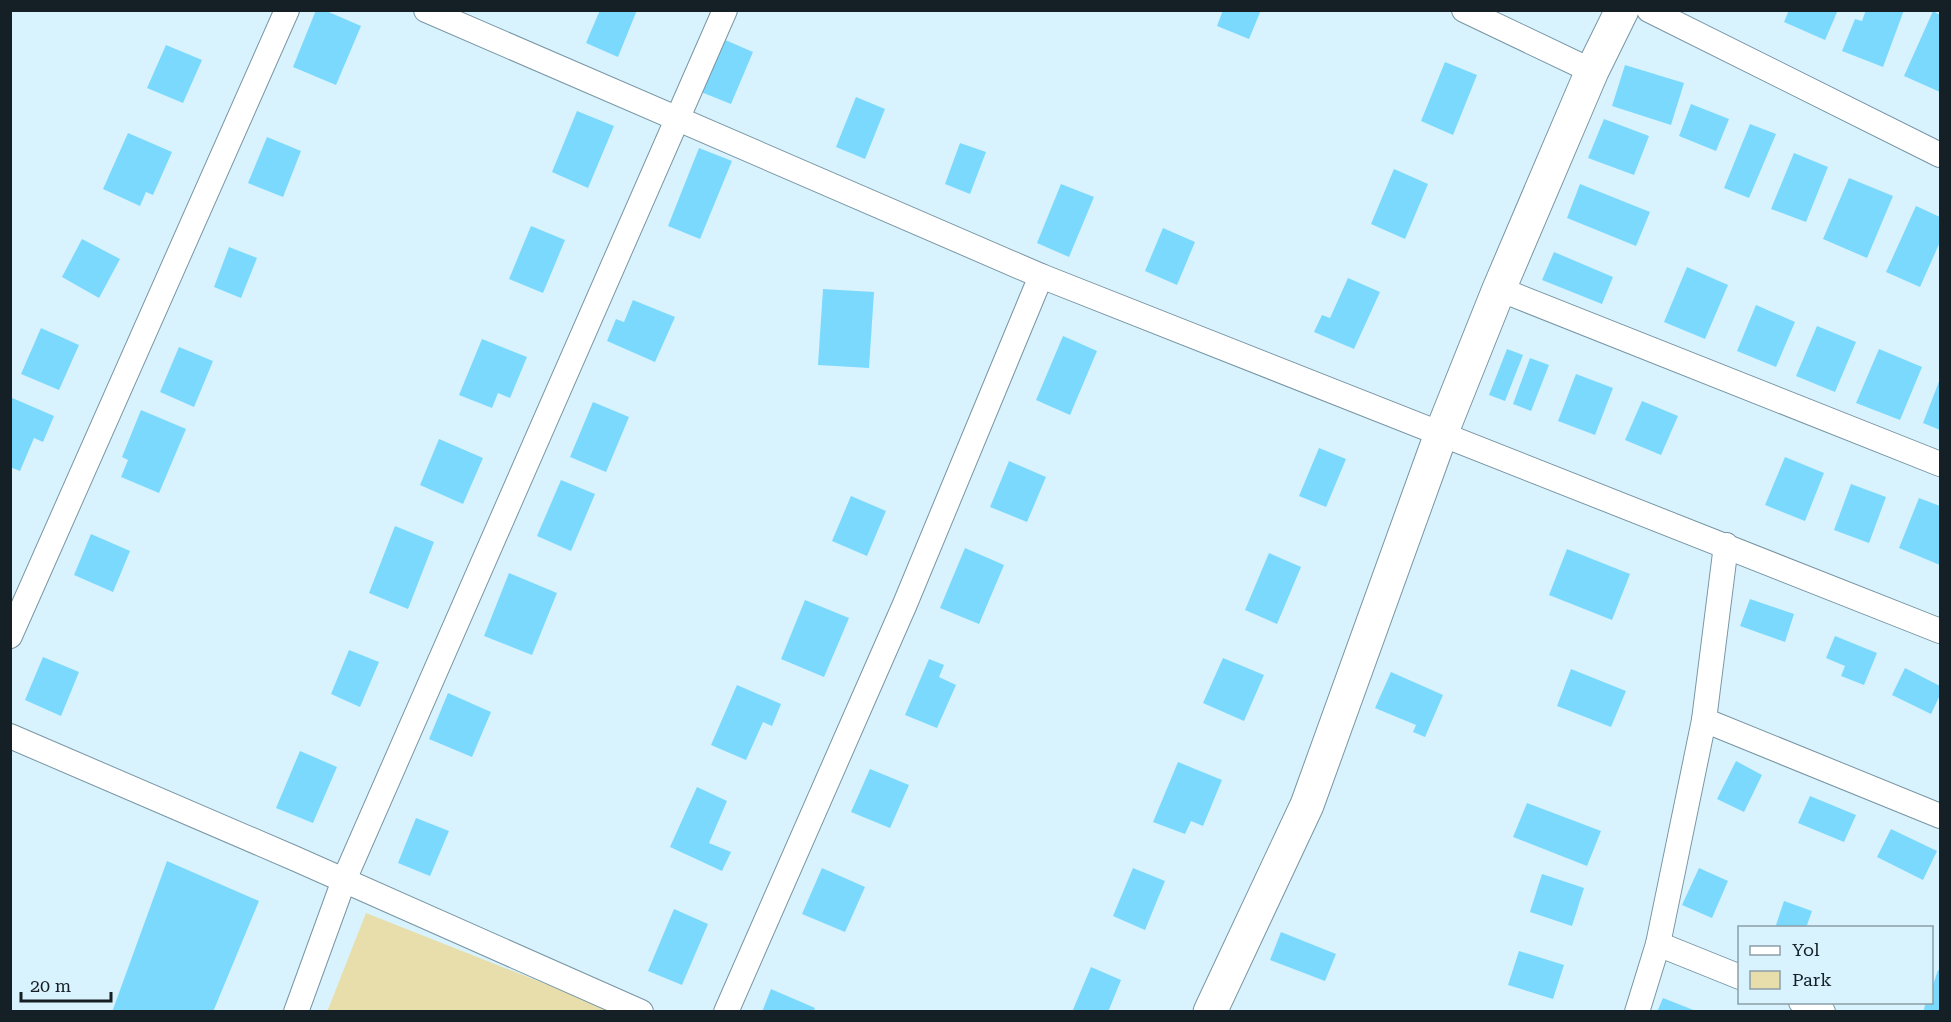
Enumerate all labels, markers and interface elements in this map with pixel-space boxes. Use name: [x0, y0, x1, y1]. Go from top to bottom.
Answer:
legend: [1738, 926, 1933, 1004]
text: Yol: [1792, 939, 1820, 960]
scale bar: [21, 965, 111, 1003]
text: Park: [1792, 969, 1832, 990]
text: 20 m: [30, 975, 71, 996]

